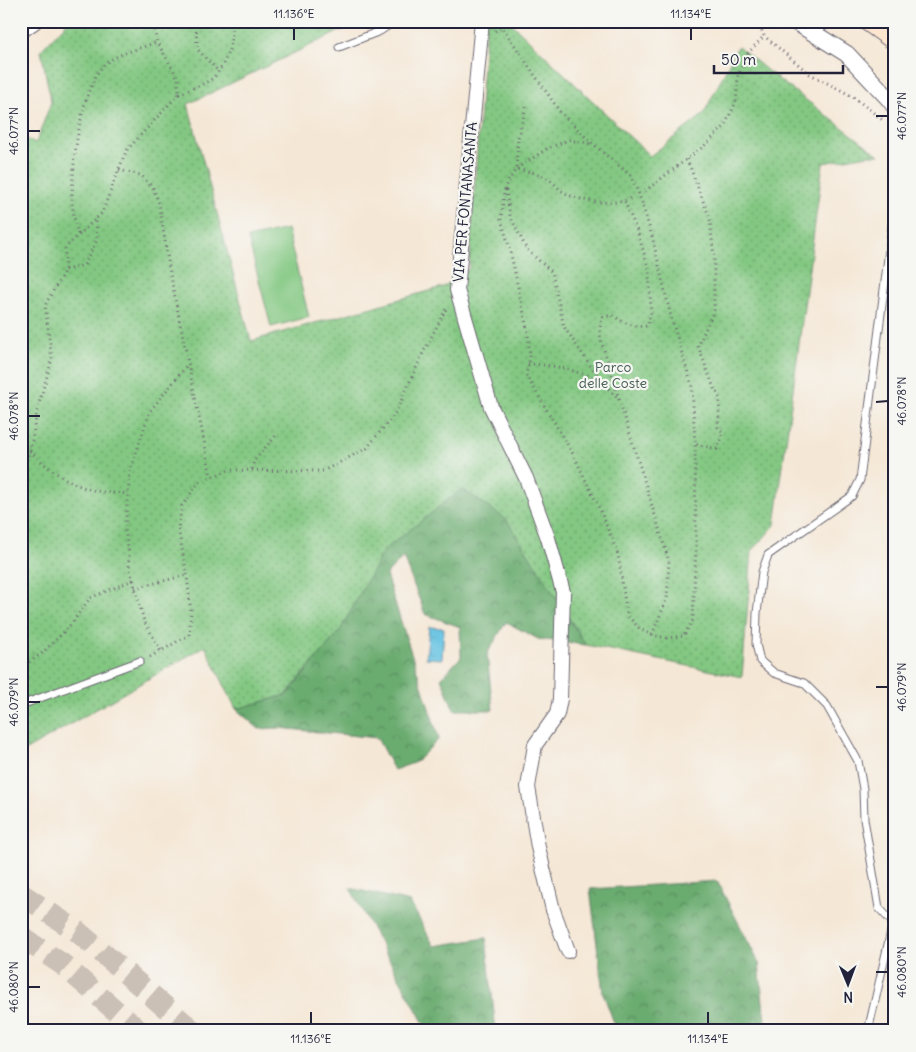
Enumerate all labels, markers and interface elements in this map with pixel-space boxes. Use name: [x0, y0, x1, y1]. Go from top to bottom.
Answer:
text: 11.136°E: [273, 6, 315, 21]
text: 11.134°E: [670, 6, 712, 21]
scale bar: [714, 42, 842, 74]
text: 50 m: [721, 50, 756, 69]
text: 46.077°N: [894, 92, 909, 140]
text: 46.077°N: [6, 107, 21, 155]
street label: VIA PER FONTANASANTA: [449, 121, 481, 283]
park label: Parco delle Coste: [579, 358, 647, 392]
text: 46.078°N: [894, 376, 909, 426]
text: 46.078°N: [6, 391, 21, 441]
text: 46.079°N: [894, 662, 909, 712]
text: 46.079°N: [6, 677, 21, 727]
text: 46.080°N: [894, 946, 909, 998]
north arrow: [824, 960, 874, 1010]
text: 46.080°N: [6, 961, 21, 1013]
text: N: [843, 988, 853, 1006]
text: 11.136°E: [290, 1031, 332, 1046]
text: 11.134°E: [687, 1031, 729, 1046]

